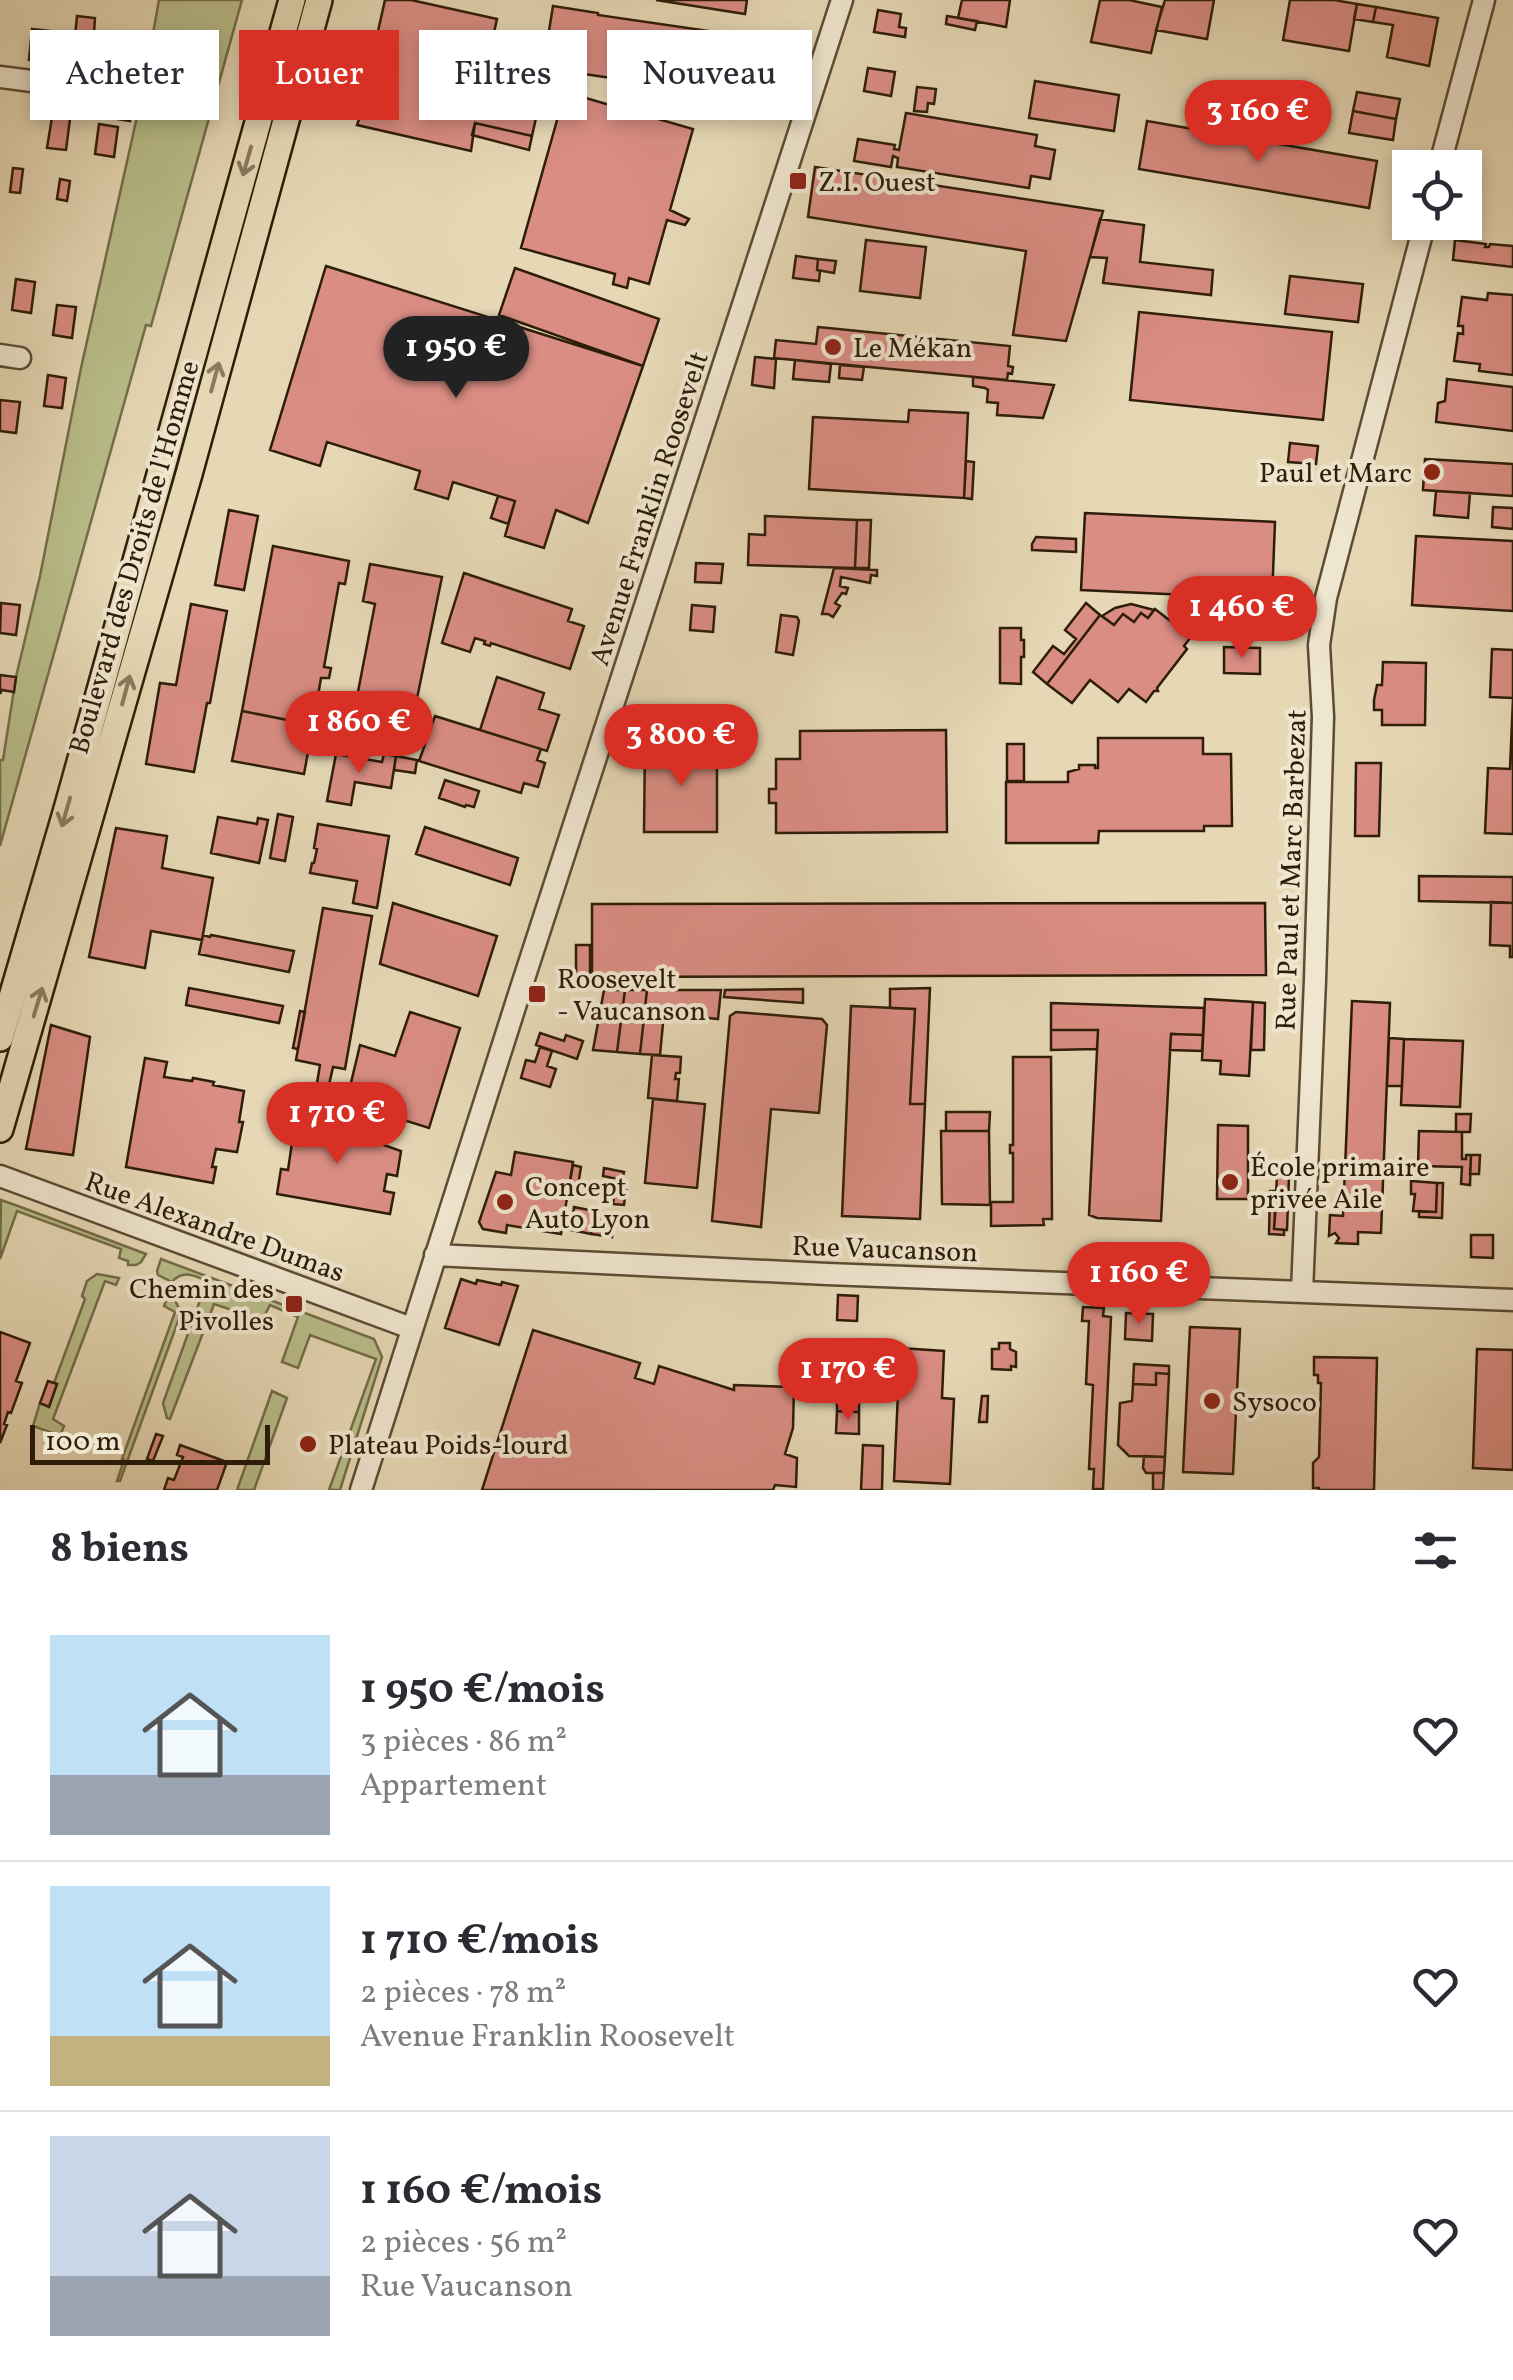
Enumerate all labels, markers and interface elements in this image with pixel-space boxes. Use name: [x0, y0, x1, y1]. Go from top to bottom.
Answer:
chip: Acheter: [30, 30, 219, 120]
chip: Louer: [239, 30, 399, 120]
chip: Filtres: [419, 30, 587, 120]
chip: Nouveau: [607, 30, 812, 120]
pin: 3 160 €: [1166, 80, 1350, 165]
text: 3 160 €: [1207, 90, 1309, 134]
one-way arrow: [236, 145, 255, 177]
map controls: [1392, 150, 1482, 240]
button: locate: [1392, 150, 1482, 240]
place label: Z.I. Ouest: [818, 164, 936, 203]
marker: Z.I. Ouest: [787, 170, 809, 192]
pin: 1 950 €: [364, 316, 548, 401]
text: 1 950 €: [405, 326, 507, 370]
place label: Le Mékan: [853, 330, 972, 369]
marker: Le Mékan: [822, 336, 844, 358]
street label: Avenue Franklin Roosevelt: [581, 347, 720, 671]
street label: Boulevard des Droits de l'Homme: [60, 356, 210, 759]
one-way arrow: [207, 362, 225, 393]
place label: Paul et Marc: [1259, 455, 1412, 494]
marker: Paul et Marc: [1421, 461, 1443, 483]
pin: 1 460 €: [1150, 576, 1334, 661]
text: 1 460 €: [1189, 586, 1295, 630]
one-way arrow: [117, 674, 136, 706]
pin: 1 860 €: [267, 691, 451, 776]
text: 1 860 €: [307, 701, 411, 745]
pin: 3 800 €: [589, 704, 773, 789]
street label: Rue Paul et Marc Barbezat: [1267, 709, 1318, 1031]
text: 3 800 €: [626, 714, 736, 758]
one-way arrow: [55, 795, 74, 827]
place label: Roosevelt - Vaucanson: [557, 961, 706, 1032]
marker: Roosevelt - Vaucanson: [526, 983, 548, 1005]
one-way arrow: [30, 987, 48, 1019]
pin: 1 710 €: [245, 1082, 429, 1167]
text: 1 710 €: [288, 1092, 386, 1136]
place label: École primaire privée Aile: [1250, 1149, 1430, 1220]
street label: Rue Alexandre Dumas: [79, 1163, 349, 1293]
place label: Concept Auto Lyon: [525, 1169, 650, 1240]
marker: École primaire privée Aile: [1219, 1171, 1241, 1193]
marker: Concept Auto Lyon: [494, 1191, 516, 1213]
street label: Rue Vaucanson: [791, 1228, 979, 1273]
pin: 1 160 €: [1047, 1242, 1231, 1327]
text: 1 160 €: [1089, 1252, 1189, 1296]
place label: Chemin des Pivolles: [129, 1271, 274, 1342]
marker: Chemin des Pivolles: [283, 1293, 305, 1315]
pin: 1 170 €: [756, 1338, 940, 1423]
text: 1 170 €: [800, 1348, 896, 1392]
place label: Sysoco: [1232, 1384, 1317, 1423]
marker: Sysoco: [1201, 1390, 1223, 1412]
scale bar: [30, 1420, 270, 1464]
text: 100 m: [45, 1423, 120, 1462]
place label: Plateau Poids-lourd: [328, 1427, 569, 1466]
marker: Plateau Poids-lourd: [297, 1433, 319, 1455]
text: 8 biens: [50, 1521, 189, 1580]
icon: filters: [1408, 1523, 1463, 1578]
text: 1 950 €/mois: [360, 1662, 605, 1721]
icon: home: [130, 1675, 250, 1795]
icon: heart: [1408, 1708, 1463, 1763]
text: 3 pièces · 86 m²: [360, 1721, 567, 1765]
text: Appartement: [360, 1765, 547, 1809]
text: 1 710 €/mois: [360, 1913, 599, 1972]
icon: home: [130, 1926, 250, 2046]
icon: heart: [1408, 1959, 1463, 2014]
text: 2 pièces · 78 m²: [360, 1972, 566, 2016]
text: Avenue Franklin Roosevelt: [360, 2016, 735, 2060]
text: 1 160 €/mois: [360, 2163, 602, 2222]
icon: home: [130, 2176, 250, 2296]
icon: heart: [1408, 2209, 1463, 2264]
text: 2 pièces · 56 m²: [360, 2222, 567, 2266]
text: Rue Vaucanson: [360, 2266, 573, 2310]

